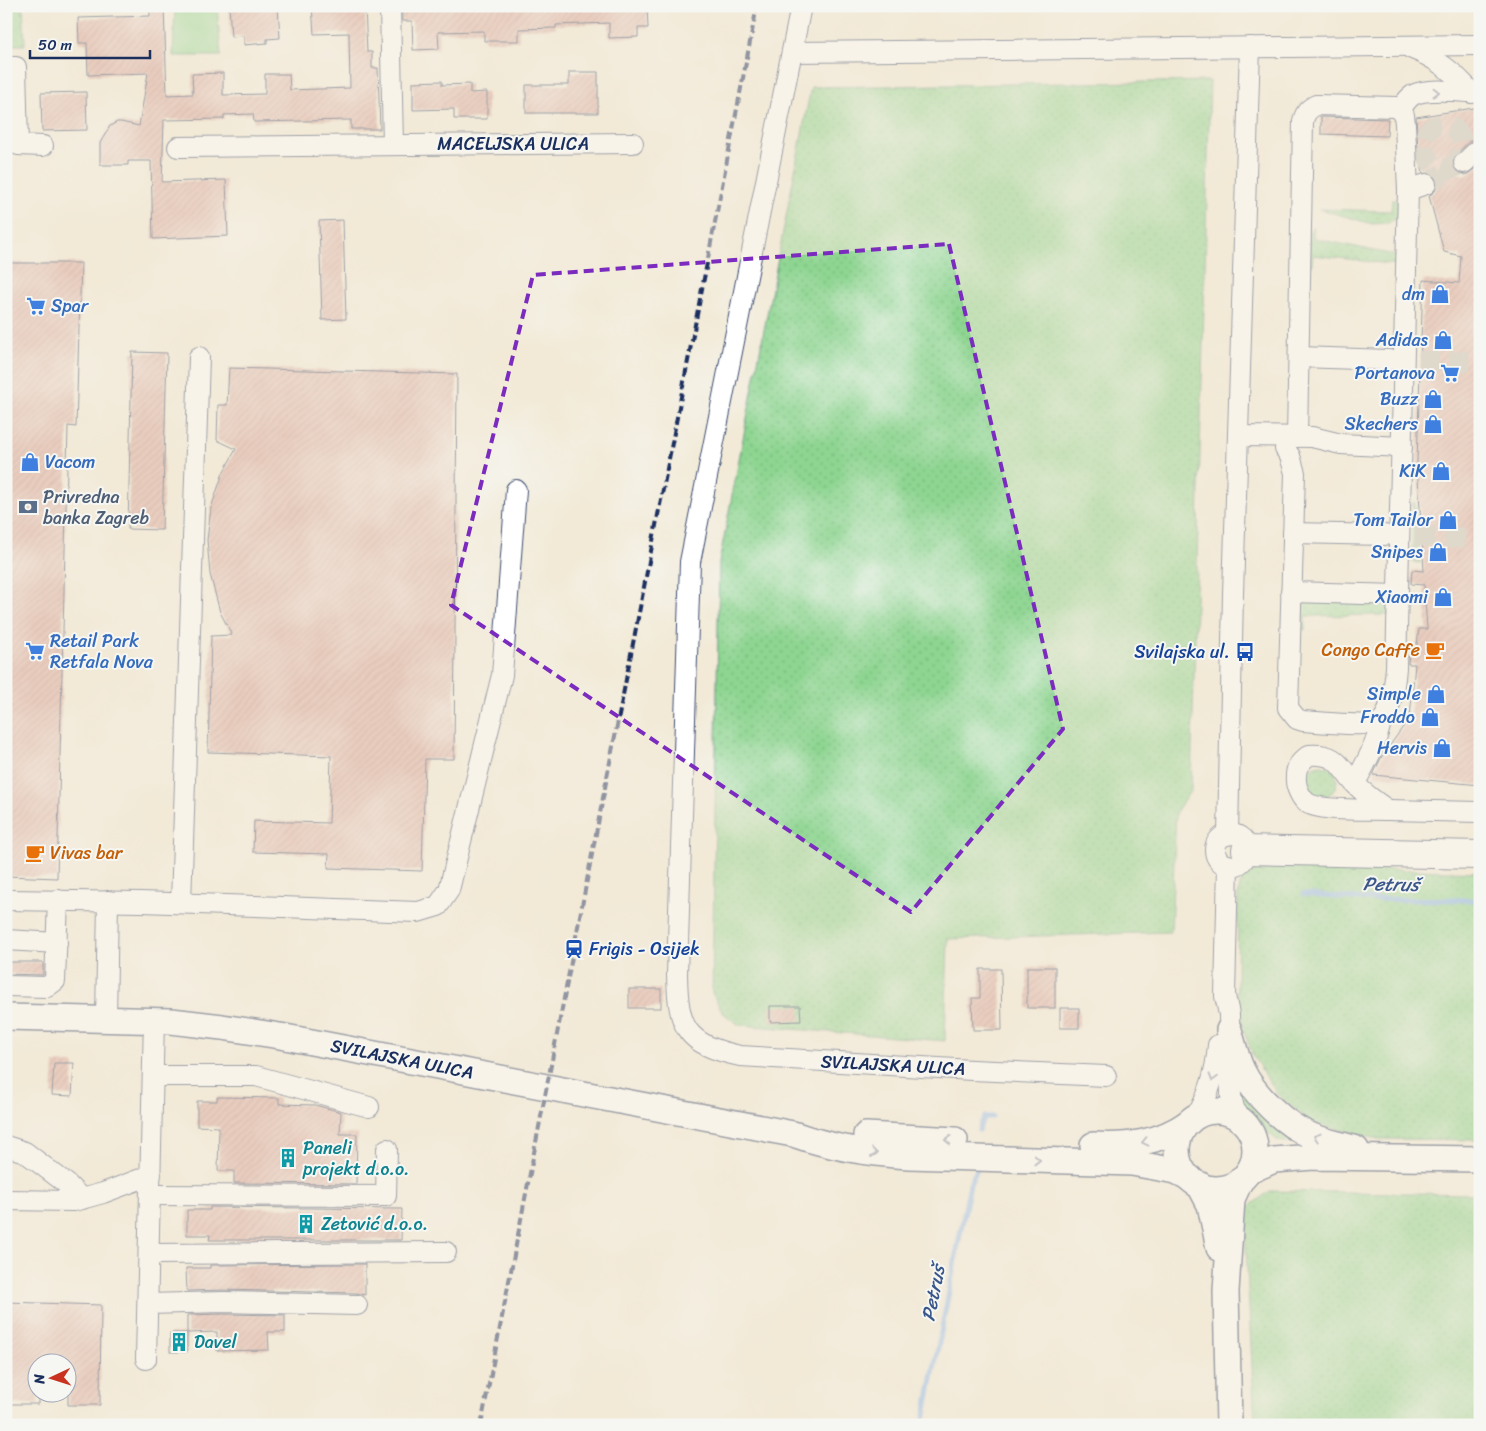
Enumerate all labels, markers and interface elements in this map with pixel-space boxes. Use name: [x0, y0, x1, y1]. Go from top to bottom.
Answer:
scale bar: [30, 28, 150, 60]
text: 50 m: [38, 32, 73, 58]
one-way arrow: [1432, 87, 1440, 97]
street label: MACELJSKA ULICA: [437, 128, 589, 160]
place label: dm: [1402, 278, 1425, 310]
shop icon: dm: [1429, 283, 1451, 305]
place label: Spar: [51, 290, 90, 322]
supermarket icon: Spar: [25, 295, 47, 317]
place label: Adidas: [1375, 324, 1429, 356]
shop icon: Adidas: [1432, 329, 1454, 351]
place label: Portanova: [1355, 357, 1435, 389]
supermarket icon: Portanova: [1439, 362, 1461, 384]
place label: Buzz: [1380, 383, 1418, 415]
shop icon: Buzz: [1422, 388, 1444, 410]
place label: Skechers: [1345, 408, 1419, 440]
shop icon: Skechers: [1422, 413, 1444, 435]
place label: Vacom: [45, 446, 96, 478]
shop icon: Vacom: [19, 451, 41, 473]
place label: KiK: [1399, 455, 1427, 487]
shop icon: KiK: [1430, 460, 1452, 482]
place label: Privredna banka Zagreb: [43, 481, 149, 534]
bank icon: Privredna banka Zagreb: [17, 496, 39, 518]
place label: Tom Tailor: [1353, 504, 1435, 536]
shop icon: Tom Tailor: [1437, 509, 1459, 531]
place label: Snipes: [1371, 536, 1424, 568]
shop icon: Snipes: [1427, 541, 1449, 563]
place label: Xiaomi: [1374, 581, 1429, 613]
shop icon: Xiaomi: [1432, 586, 1454, 608]
place label: Retail Park Retfala Nova: [50, 625, 154, 678]
place label: Congo Caffe: [1322, 634, 1420, 666]
place label: Svilajska ul.: [1134, 636, 1230, 668]
cafe icon: Congo Caffe: [1424, 639, 1446, 661]
supermarket icon: Retail Park Retfala Nova: [24, 640, 46, 662]
bus stop icon: Svilajska ul.: [1234, 641, 1256, 663]
place label: Simple: [1367, 678, 1421, 710]
shop icon: Simple: [1425, 683, 1447, 705]
place label: Froddo: [1361, 701, 1415, 733]
shop icon: Froddo: [1419, 706, 1441, 728]
place label: Hervis: [1377, 732, 1428, 764]
shop icon: Hervis: [1431, 737, 1453, 759]
place label: Vivas bar: [50, 837, 124, 869]
cafe icon: Vivas bar: [24, 842, 46, 864]
water label: Petruš: [1363, 867, 1424, 901]
place label: Frigis - Osijek: [589, 933, 700, 965]
station icon: Frigis - Osijek: [563, 938, 585, 960]
street label: SVILAJSKA ULICA: [328, 1029, 476, 1089]
street label: SVILAJSKA ULICA: [820, 1045, 966, 1085]
one-way arrow: [1208, 1074, 1219, 1083]
place label: Paneli projekt d.o.o.: [302, 1132, 410, 1185]
one-way arrow: [1313, 1133, 1321, 1143]
one-way arrow: [943, 1135, 951, 1145]
one-way arrow: [1140, 1136, 1149, 1147]
building icon: Paneli projekt d.o.o.: [277, 1147, 299, 1169]
one-way arrow: [871, 1147, 879, 1158]
one-way arrow: [1033, 1155, 1041, 1165]
place label: Zetović d.o.o.: [321, 1208, 428, 1240]
building icon: Zetović d.o.o.: [295, 1213, 317, 1235]
water label: Petruš: [911, 1258, 955, 1324]
place label: Davel: [194, 1326, 237, 1358]
building icon: Davel: [168, 1331, 190, 1353]
north arrow: [28, 1354, 78, 1404]
text: N: [27, 1373, 52, 1386]

